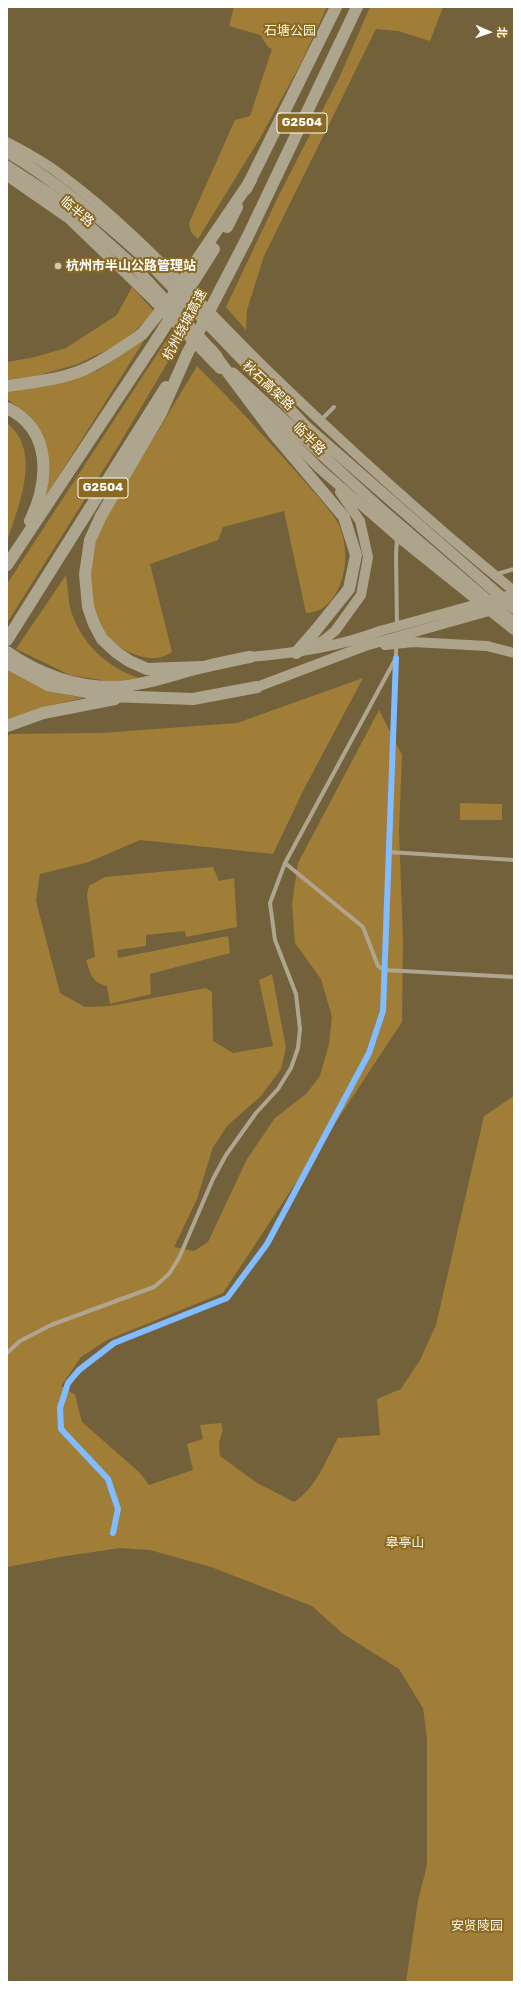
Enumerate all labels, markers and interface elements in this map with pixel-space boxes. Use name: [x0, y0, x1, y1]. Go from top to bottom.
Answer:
north arrow: [469, 12, 509, 52]
park label: 石塘公园: [264, 23, 316, 39]
text: 北: [495, 27, 508, 38]
road number: G2504: [277, 113, 327, 133]
street label: 临半路: [57, 193, 97, 231]
place label: 杭州市半山公路管理站: [66, 258, 196, 274]
marker: 杭州市半山公路管理站: [53, 261, 63, 271]
street label: 杭州绕城高速: [160, 287, 210, 363]
street label: 秋石高架路: [239, 358, 297, 414]
street label: 临半路: [290, 420, 328, 458]
road number: G2504: [78, 478, 128, 498]
park label: 皋亭山: [386, 1535, 424, 1551]
park label: 安贤陵园: [451, 1918, 503, 1934]

